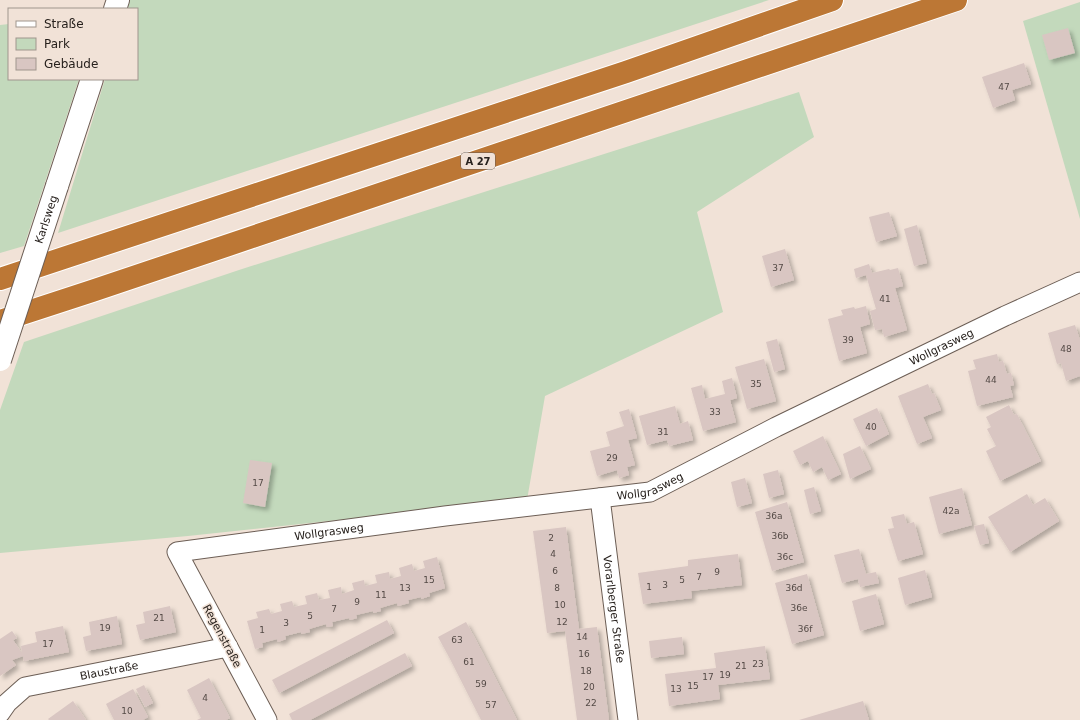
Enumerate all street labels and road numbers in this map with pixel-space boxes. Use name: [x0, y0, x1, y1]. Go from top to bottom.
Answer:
road number: A 27: [461, 153, 495, 169]
street label: Karlsweg: [32, 194, 60, 245]
street label: Wollgrasweg: [907, 326, 976, 368]
street label: Wollgrasweg: [616, 469, 685, 502]
street label: Wollgrasweg: [294, 520, 365, 543]
street label: Vorarlberger Straße: [601, 554, 627, 664]
street label: Regenstraße: [200, 602, 244, 670]
street label: Blaustraße: [79, 658, 140, 683]

